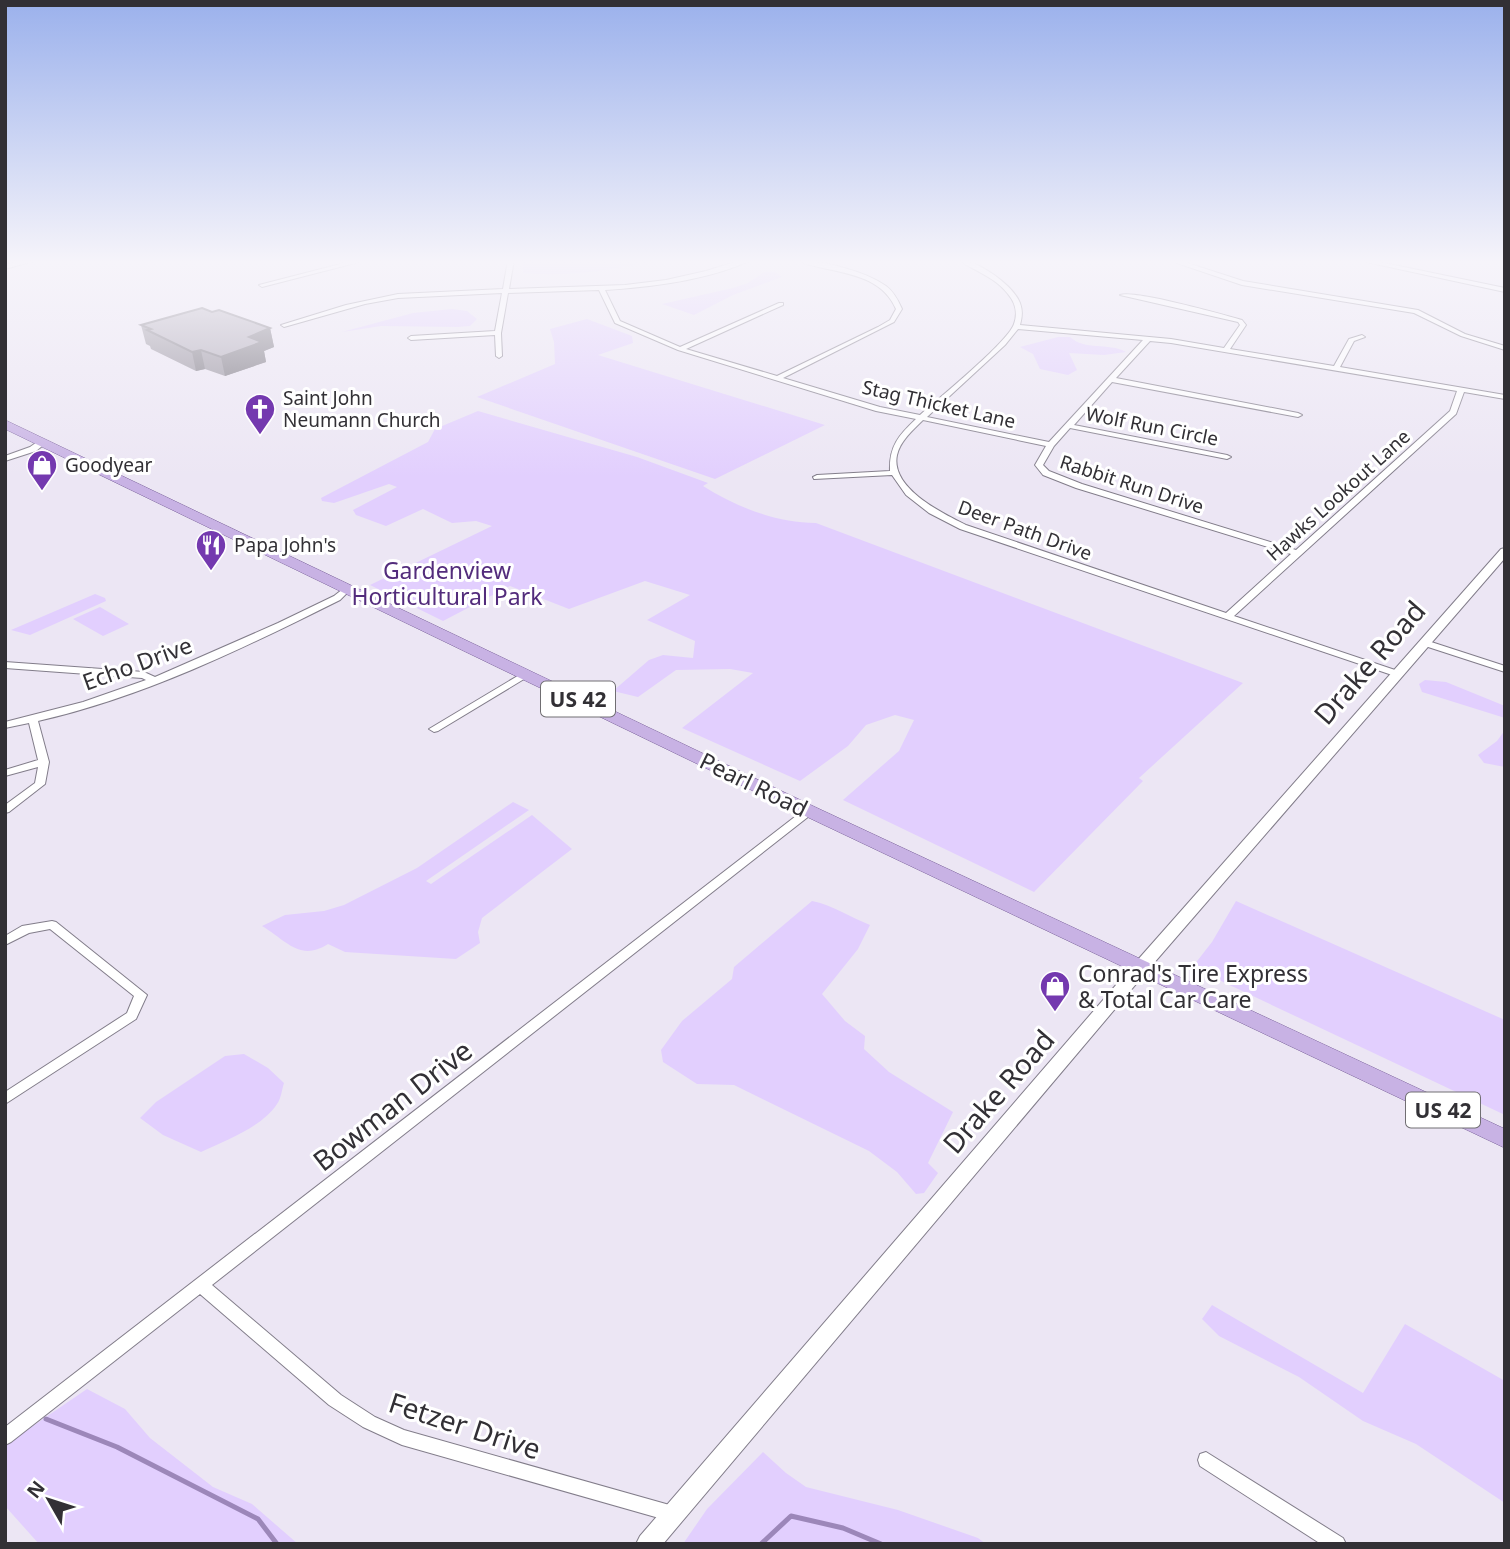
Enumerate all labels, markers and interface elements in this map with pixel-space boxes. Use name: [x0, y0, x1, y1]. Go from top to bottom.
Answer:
street label: Stag Thicket Lane: [860, 374, 1018, 434]
place label: Saint John Neumann Church: [283, 385, 441, 433]
church icon: Saint John Neumann Church: [243, 392, 277, 436]
street label: Wolf Run Circle: [1083, 400, 1221, 452]
street label: Hawks Lookout Lane: [1261, 423, 1415, 567]
shop icon: Goodyear: [25, 448, 59, 492]
street label: Rabbit Run Drive: [1057, 448, 1207, 520]
place label: Goodyear: [65, 452, 153, 478]
street label: Deer Path Drive: [954, 494, 1096, 566]
restaurant icon: Papa John's: [194, 528, 228, 572]
place label: Papa John's: [234, 532, 336, 558]
park label: Gardenview Horticultural Park: [352, 554, 543, 612]
street label: Drake Road: [1305, 592, 1433, 732]
street label: Echo Drive: [78, 628, 196, 698]
road number: US 42: [541, 682, 615, 716]
street label: Pearl Road: [695, 744, 813, 824]
place label: Conrad's Tire Express & Total Car Care: [1078, 957, 1308, 1015]
shop icon: Conrad's Tire Express & Total Car Care: [1038, 969, 1072, 1013]
street label: Drake Road: [934, 1021, 1062, 1161]
street label: Bowman Drive: [305, 1031, 479, 1179]
road number: US 42: [1406, 1092, 1480, 1128]
street label: Fetzer Drive: [384, 1383, 546, 1467]
north arrow: [14, 1465, 84, 1535]
text: N: [21, 1475, 51, 1503]

